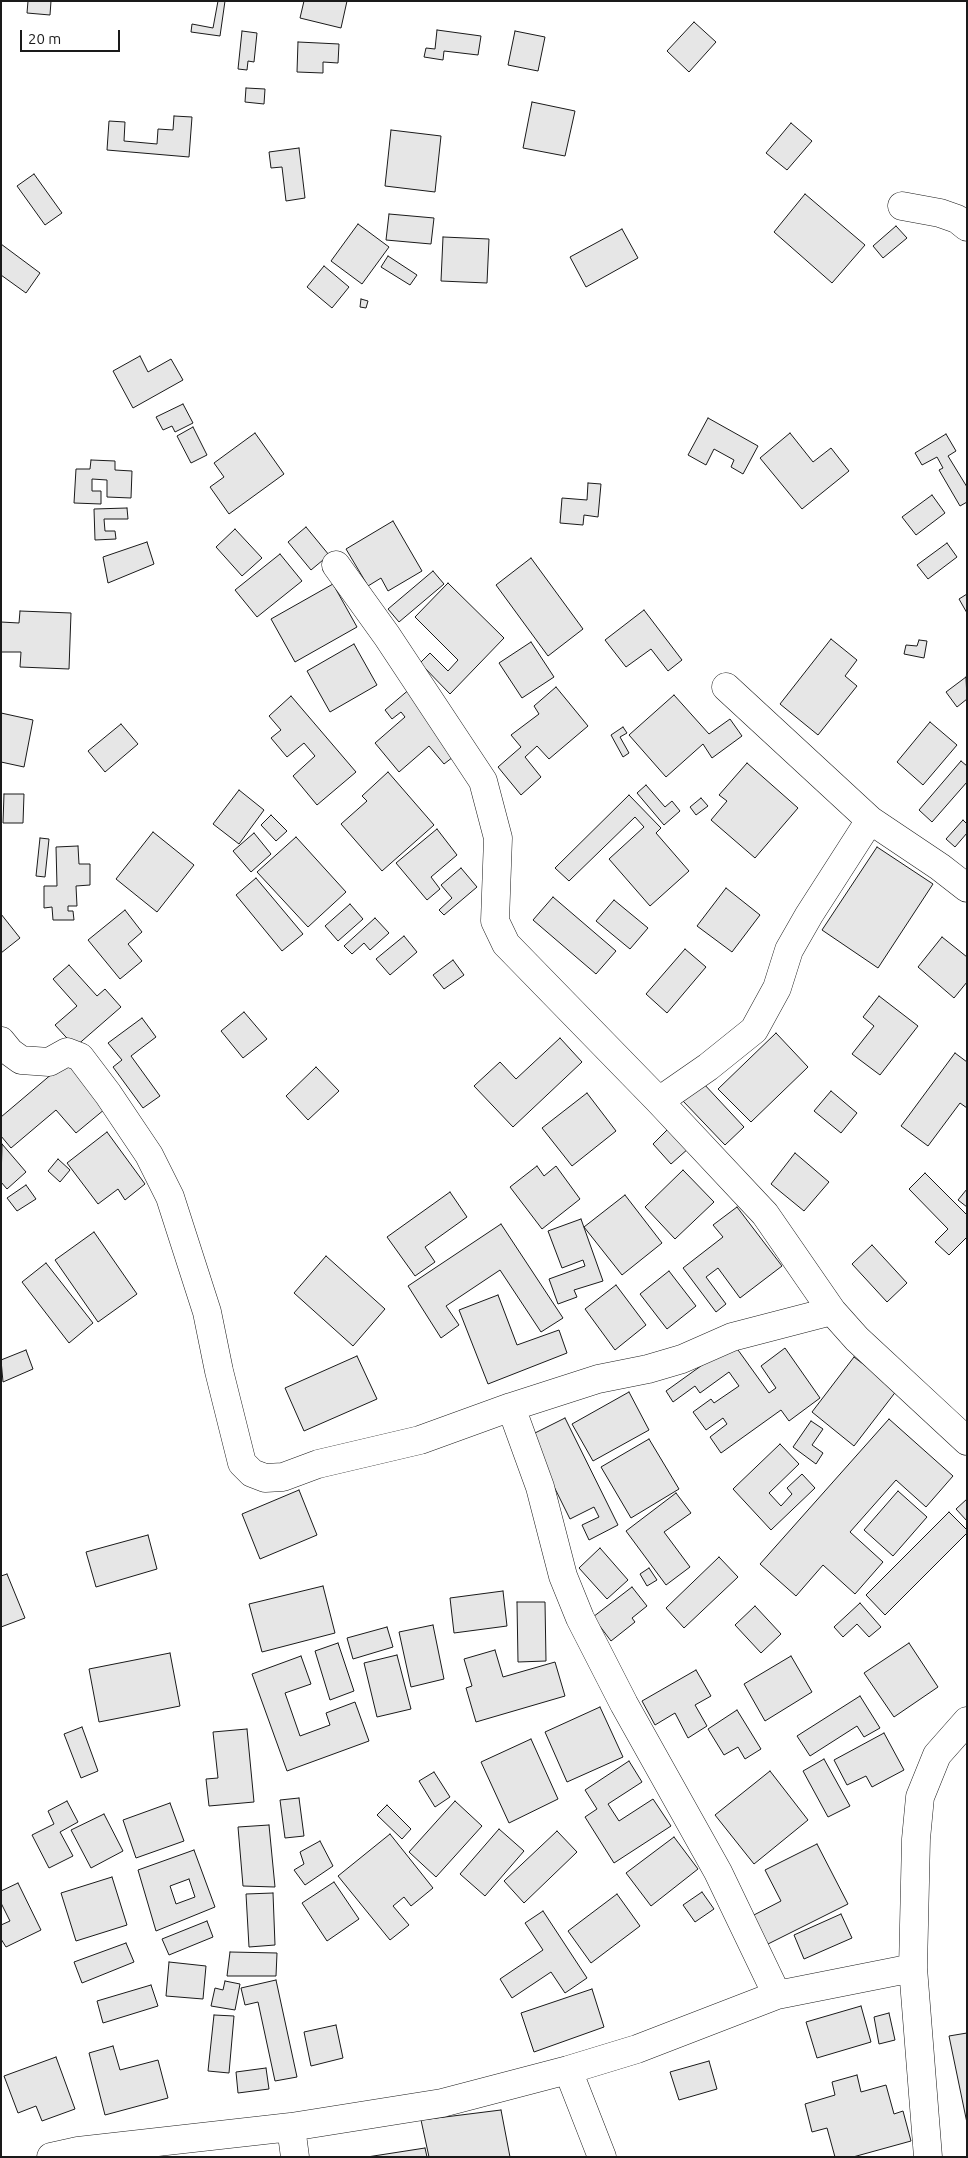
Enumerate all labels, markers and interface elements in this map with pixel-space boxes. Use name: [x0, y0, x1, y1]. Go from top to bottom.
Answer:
scale bar: [22, 20, 122, 52]
text: 20 m: [28, 30, 61, 47]

